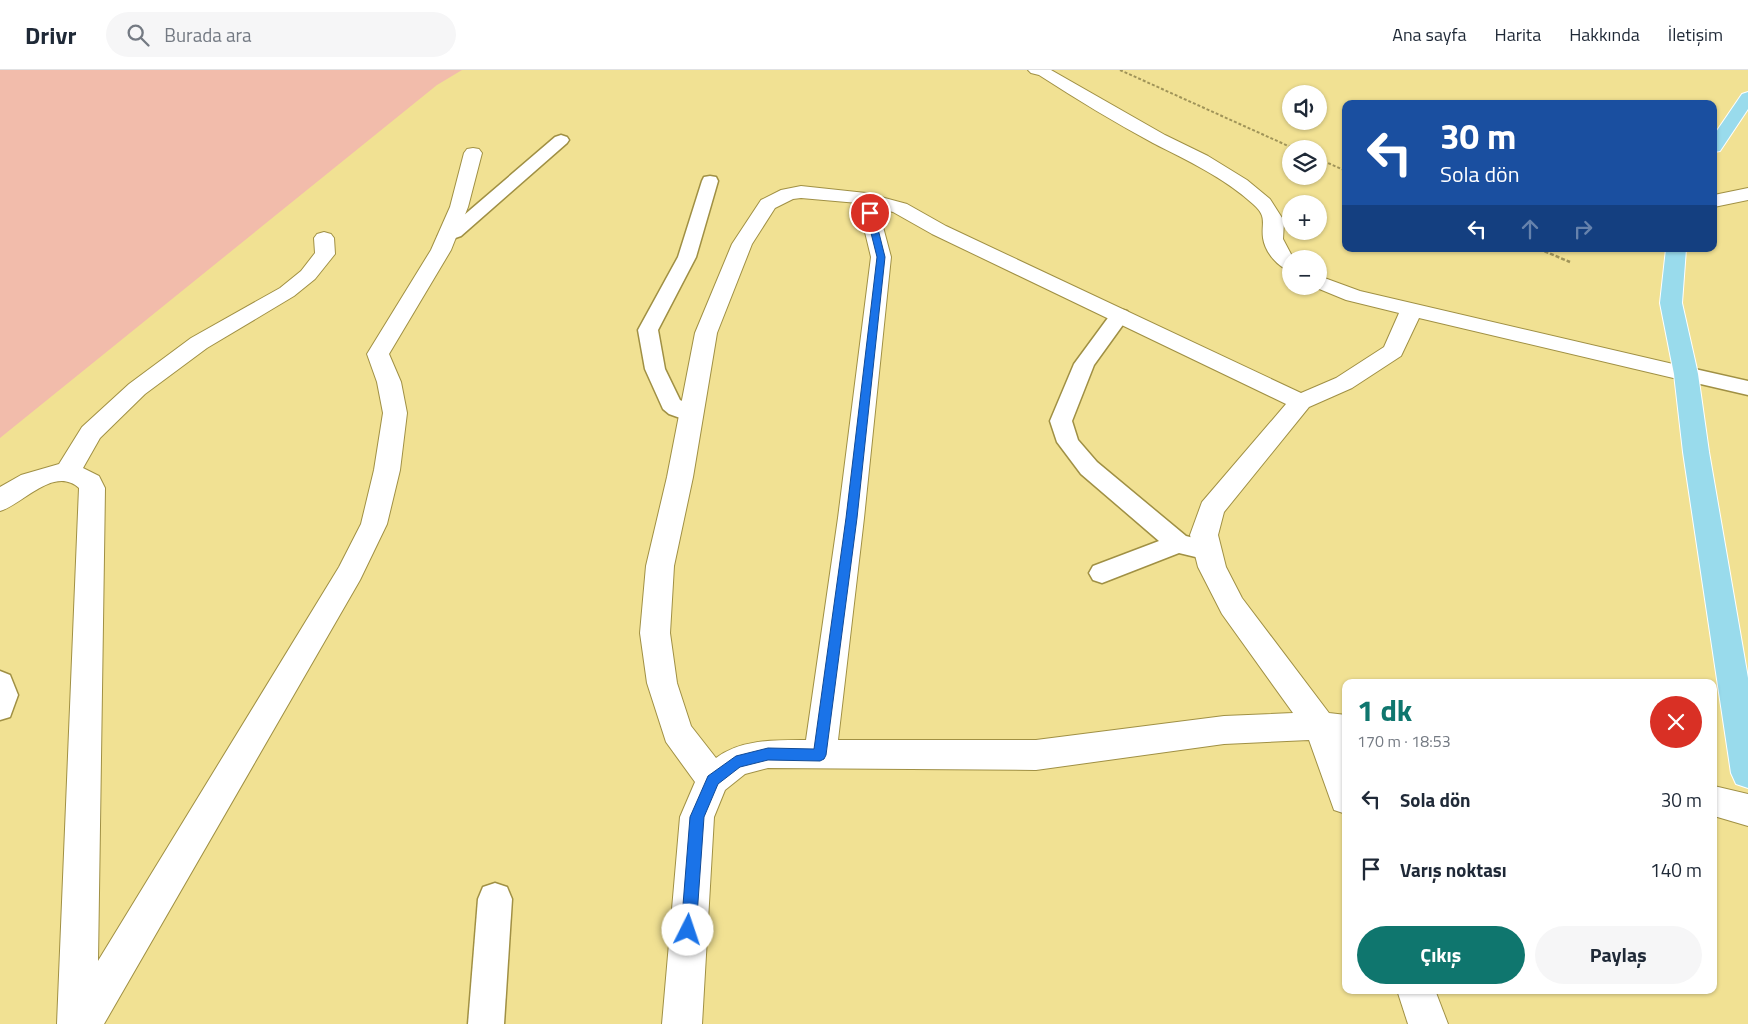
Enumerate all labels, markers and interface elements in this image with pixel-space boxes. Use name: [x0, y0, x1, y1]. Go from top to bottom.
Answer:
search box: [106, 12, 456, 57]
text: Drivr: [25, 17, 76, 53]
text: Burada ara: [164, 20, 252, 49]
icon: search: [124, 21, 152, 49]
text: Ana sayfa: [1392, 21, 1467, 48]
text: Harita: [1495, 21, 1541, 48]
text: Hakkında: [1569, 21, 1640, 48]
text: İletişim: [1668, 21, 1723, 48]
map controls: [1282, 85, 1327, 295]
button: sound: [1282, 85, 1327, 130]
text: 30 m: [1440, 109, 1516, 163]
icon: left: [1357, 120, 1422, 185]
button: layers: [1282, 140, 1327, 185]
text: Sola dön: [1440, 157, 1520, 191]
pin: [849, 192, 891, 234]
button: +: [1282, 195, 1327, 240]
icon: arrive: [856, 199, 884, 227]
icon: left: [1463, 215, 1491, 243]
icon: ahead: [1516, 215, 1544, 243]
icon: right: [1569, 215, 1597, 243]
button: −: [1282, 250, 1327, 295]
text: 1 dk: [1357, 687, 1412, 733]
button: close: [1650, 696, 1702, 748]
text: 170 m · 18:53: [1357, 729, 1451, 753]
icon: left: [1357, 785, 1385, 813]
text: Sola dön: [1400, 785, 1471, 814]
text: 30 m: [1661, 785, 1702, 814]
icon: arrive: [1357, 855, 1385, 883]
text: Varış noktası: [1400, 855, 1507, 884]
text: 140 m: [1650, 855, 1702, 884]
position arrow: [661, 903, 713, 955]
button: Çıkış: [1357, 926, 1525, 984]
button: Paylaş: [1535, 926, 1702, 984]

